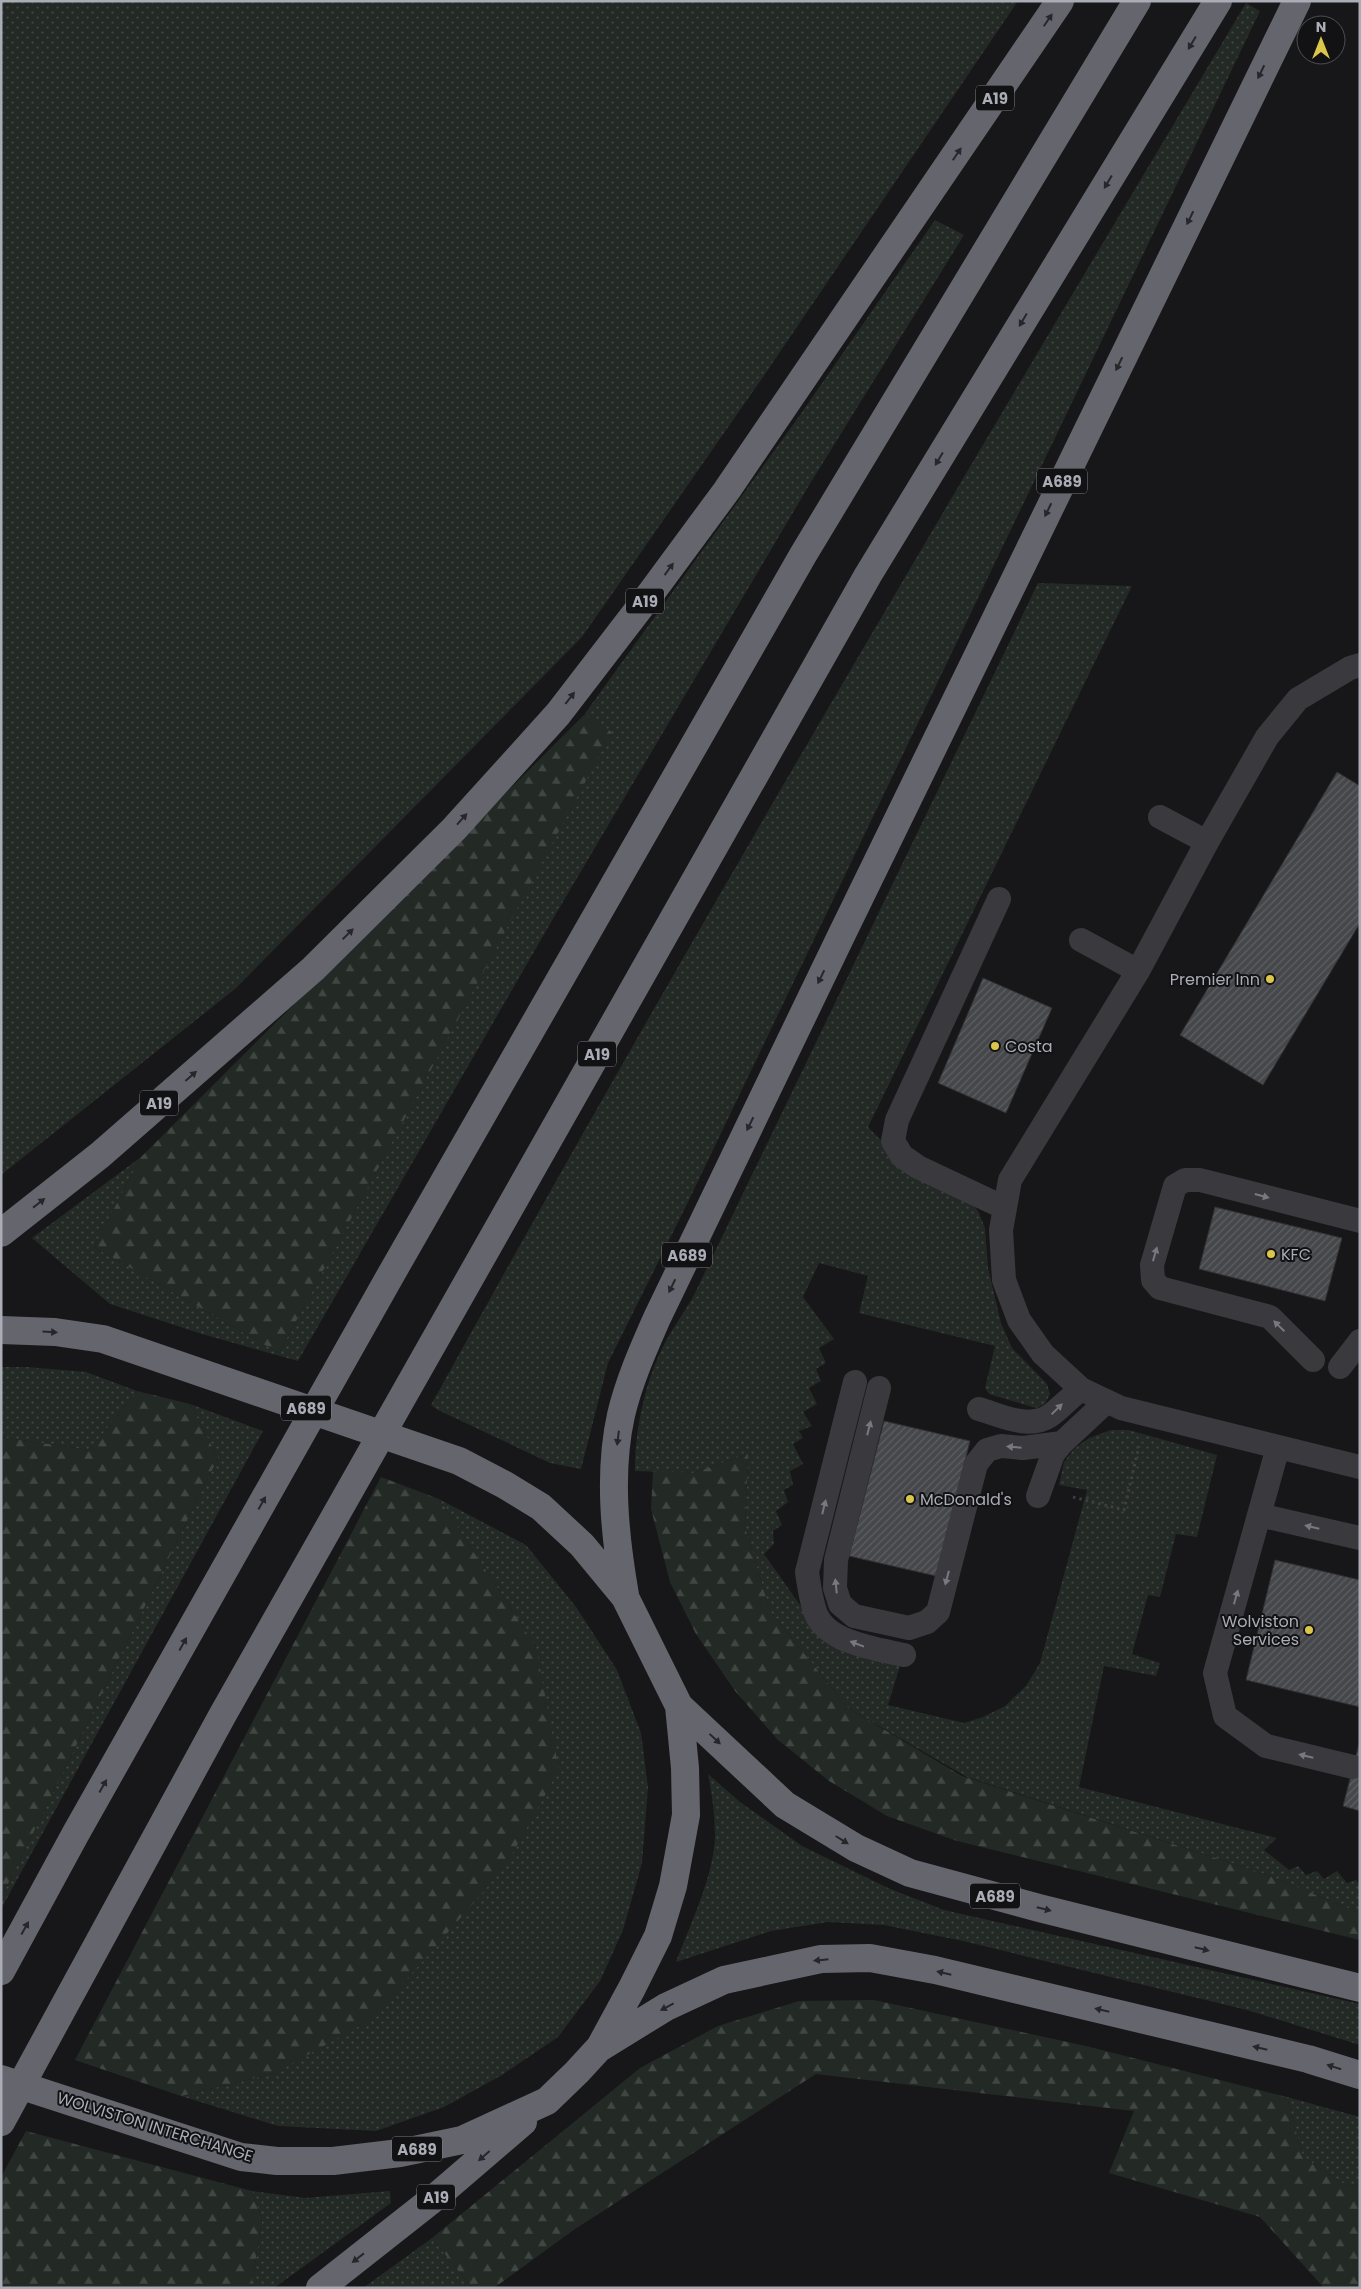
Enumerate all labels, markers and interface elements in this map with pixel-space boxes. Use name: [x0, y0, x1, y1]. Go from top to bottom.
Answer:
one-way arrow: [1043, 13, 1053, 26]
north arrow: [1296, 15, 1346, 65]
text: N: [1316, 17, 1326, 37]
one-way arrow: [1188, 36, 1197, 49]
one-way arrow: [1257, 65, 1265, 79]
road number: A19: [976, 86, 1014, 110]
one-way arrow: [952, 148, 962, 161]
one-way arrow: [1103, 175, 1112, 188]
one-way arrow: [1186, 211, 1194, 225]
one-way arrow: [1019, 314, 1028, 327]
one-way arrow: [1115, 357, 1123, 371]
one-way arrow: [934, 453, 943, 466]
road number: A689: [1037, 468, 1087, 494]
one-way arrow: [1044, 503, 1052, 517]
one-way arrow: [664, 562, 674, 576]
road number: A19: [626, 588, 664, 614]
one-way arrow: [565, 691, 575, 705]
one-way arrow: [457, 813, 468, 826]
one-way arrow: [341, 928, 353, 940]
place label: Premier Inn: [1170, 968, 1260, 991]
one-way arrow: [816, 970, 825, 985]
marker: Premier Inn: [1264, 973, 1276, 985]
place label: Costa: [1005, 1035, 1053, 1058]
marker: Costa: [989, 1040, 1001, 1052]
road number: A19: [578, 1042, 616, 1066]
one-way arrow: [184, 1070, 197, 1081]
road number: A19: [140, 1090, 178, 1116]
one-way arrow: [746, 1117, 754, 1131]
one-way arrow: [1255, 1192, 1270, 1200]
one-way arrow: [33, 1197, 46, 1208]
road number: A689: [662, 1242, 712, 1268]
place label: KFC: [1281, 1243, 1311, 1266]
one-way arrow: [1152, 1247, 1160, 1262]
marker: KFC: [1265, 1248, 1277, 1260]
one-way arrow: [668, 1279, 676, 1293]
one-way arrow: [1273, 1320, 1285, 1332]
one-way arrow: [42, 1328, 58, 1336]
road number: A689: [281, 1396, 331, 1420]
one-way arrow: [1051, 1403, 1063, 1415]
one-way arrow: [865, 1420, 873, 1435]
one-way arrow: [614, 1431, 622, 1447]
one-way arrow: [1005, 1443, 1021, 1451]
place label: McDonald's: [920, 1488, 1012, 1511]
marker: McDonald's: [904, 1493, 916, 1505]
one-way arrow: [258, 1496, 267, 1509]
one-way arrow: [820, 1499, 828, 1514]
one-way arrow: [1305, 1523, 1320, 1531]
one-way arrow: [942, 1570, 950, 1585]
one-way arrow: [832, 1578, 840, 1594]
one-way arrow: [1233, 1589, 1241, 1604]
place label: Wolviston Services: [1222, 1610, 1299, 1651]
marker: Wolviston Services: [1303, 1624, 1315, 1636]
one-way arrow: [178, 1638, 187, 1651]
one-way arrow: [849, 1640, 864, 1647]
one-way arrow: [708, 1733, 720, 1745]
one-way arrow: [1298, 1752, 1313, 1760]
one-way arrow: [99, 1779, 107, 1793]
one-way arrow: [835, 1835, 848, 1844]
road number: A689: [970, 1884, 1020, 1908]
one-way arrow: [1036, 1906, 1051, 1914]
one-way arrow: [20, 1922, 29, 1935]
one-way arrow: [1194, 1945, 1209, 1953]
one-way arrow: [813, 1956, 829, 1964]
one-way arrow: [937, 1969, 952, 1977]
one-way arrow: [660, 2003, 674, 2011]
one-way arrow: [1095, 2006, 1110, 2014]
one-way arrow: [1253, 2044, 1268, 2052]
one-way arrow: [1326, 2063, 1341, 2070]
street label: WOLVISTON INTERCHANGE: [54, 2086, 256, 2168]
road number: A689: [392, 2136, 442, 2162]
one-way arrow: [478, 2150, 490, 2162]
road number: A19: [417, 2184, 455, 2210]
one-way arrow: [352, 2253, 365, 2264]

